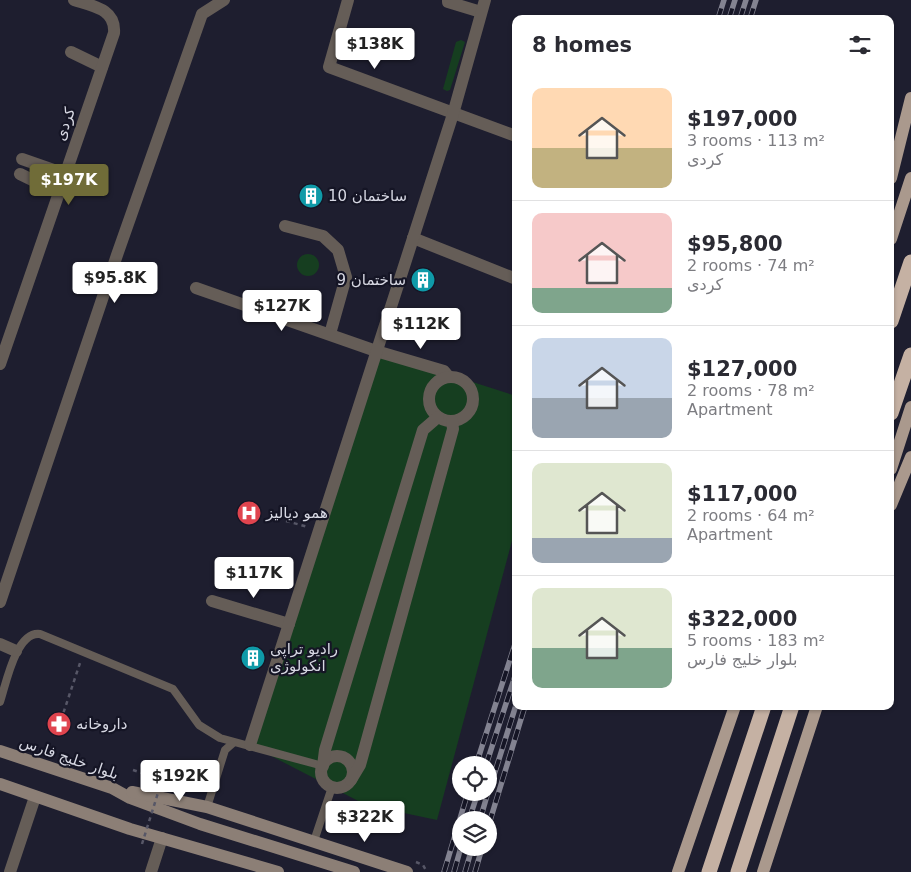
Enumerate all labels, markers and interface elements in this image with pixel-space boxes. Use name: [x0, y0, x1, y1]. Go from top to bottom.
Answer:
pin: $138K: [340, 28, 410, 70]
icon: filters: [846, 31, 874, 59]
text: 8 homes: [532, 33, 632, 57]
text: $138K: [347, 34, 403, 53]
street label: کردی: [51, 104, 79, 143]
text: $197,000: [687, 107, 797, 131]
icon: home: [572, 108, 632, 168]
text: 3 rooms · 113 m²: [687, 131, 825, 150]
text: کردی: [687, 150, 723, 169]
pin: $197K: [34, 164, 104, 206]
text: $197K: [41, 170, 97, 189]
building icon: ساختمان 10: [298, 183, 324, 209]
place label: ساختمان 10: [328, 187, 407, 205]
text: $95,800: [687, 232, 783, 256]
icon: home: [572, 233, 632, 293]
text: 2 rooms · 74 m²: [687, 256, 815, 275]
pin: $95.8K: [74, 262, 156, 304]
building icon: ساختمان 9: [410, 267, 436, 293]
text: $95.8K: [83, 268, 147, 287]
place label: ساختمان 9: [336, 271, 406, 289]
text: کردی: [687, 275, 723, 294]
pin: $127K: [247, 290, 317, 332]
text: $127K: [254, 296, 310, 315]
pin: $112K: [386, 308, 456, 350]
text: $112K: [393, 314, 449, 333]
text: $127,000: [687, 357, 797, 381]
icon: home: [572, 358, 632, 418]
text: 2 rooms · 78 m²: [687, 381, 815, 400]
text: Apartment: [687, 400, 773, 419]
text: $117,000: [687, 482, 797, 506]
icon: home: [572, 483, 632, 543]
hospital icon: همو دیالیز: [236, 500, 262, 526]
place label: همو دیالیز: [265, 504, 328, 522]
text: 2 rooms · 64 m²: [687, 506, 815, 525]
text: Apartment: [687, 525, 773, 544]
pin: $117K: [219, 556, 289, 599]
text: $117K: [226, 563, 282, 582]
text: $322,000: [687, 607, 797, 631]
icon: home: [572, 608, 632, 668]
text: 5 rooms · 183 m²: [687, 631, 825, 650]
place label: رادیو تراپی انکولوژی: [270, 640, 338, 675]
building icon: رادیو تراپی انکولوژی: [240, 645, 266, 671]
text: بلوار خلیج فارس: [687, 650, 797, 669]
pharmacy icon: داروخانه: [46, 711, 72, 737]
place label: داروخانه: [76, 715, 127, 733]
street label: بلوار خلیج فارس: [17, 733, 121, 783]
map controls: [452, 756, 497, 856]
button: locate: [452, 756, 497, 801]
pin: $192K: [145, 760, 215, 802]
text: $192K: [152, 766, 208, 785]
pin: $322K: [330, 800, 400, 843]
text: $322K: [337, 807, 393, 826]
button: layers: [452, 811, 497, 856]

